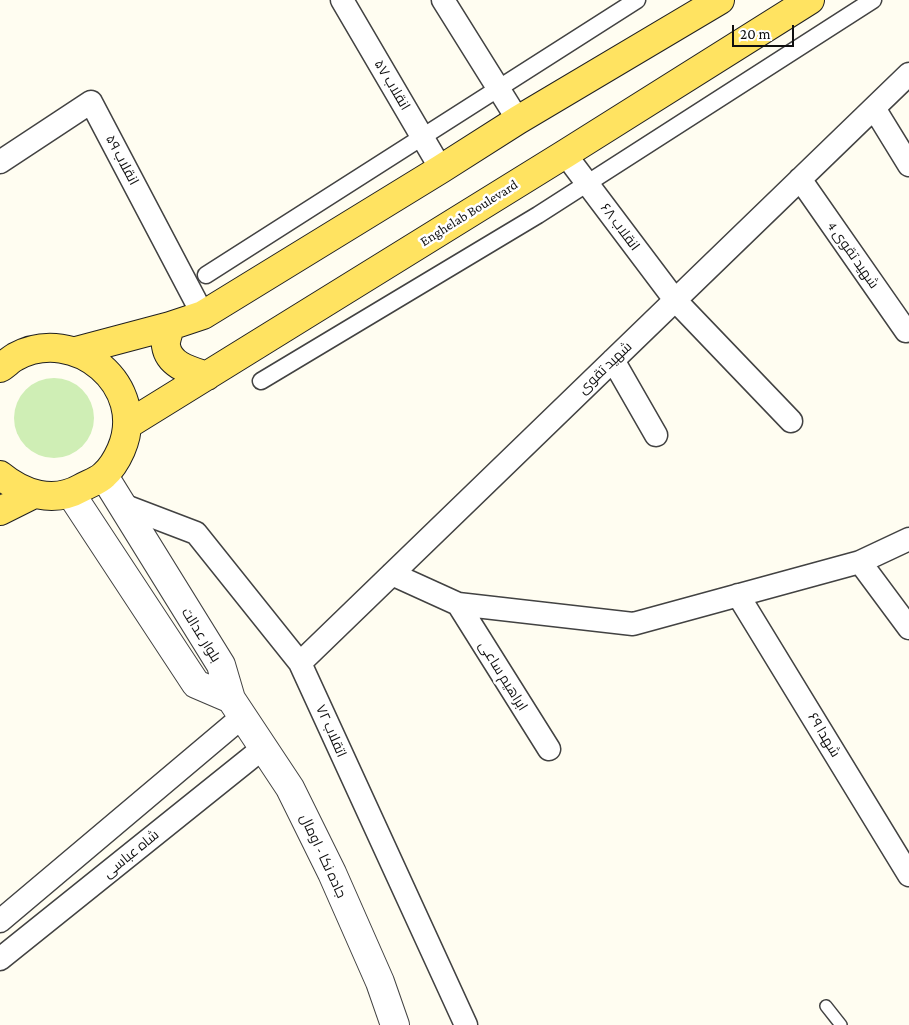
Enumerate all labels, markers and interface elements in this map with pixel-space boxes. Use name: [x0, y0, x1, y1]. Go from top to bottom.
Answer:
scale bar: [734, 15, 796, 47]
text: 20 m: [740, 26, 771, 42]
street label: انقلاب ۵۷: [370, 57, 414, 113]
street label: انقلاب ۵۹: [102, 132, 142, 188]
street label: Enghelab Boulevard: [417, 176, 521, 250]
street label: انقلاب ۶۸: [597, 200, 643, 254]
street label: شهید تقوی 4: [824, 218, 882, 292]
street label: شهید تقوی: [575, 338, 635, 398]
street label: بلوار عدالت: [178, 605, 224, 665]
street label: ابراهیم ساعی: [475, 638, 531, 714]
street label: اتقلاب ۷۲: [312, 702, 350, 760]
street label: شهدا ۶۹: [804, 710, 844, 760]
street label: جاده نکا - اومال: [296, 811, 350, 901]
street label: شاه عباسی: [100, 826, 162, 882]

